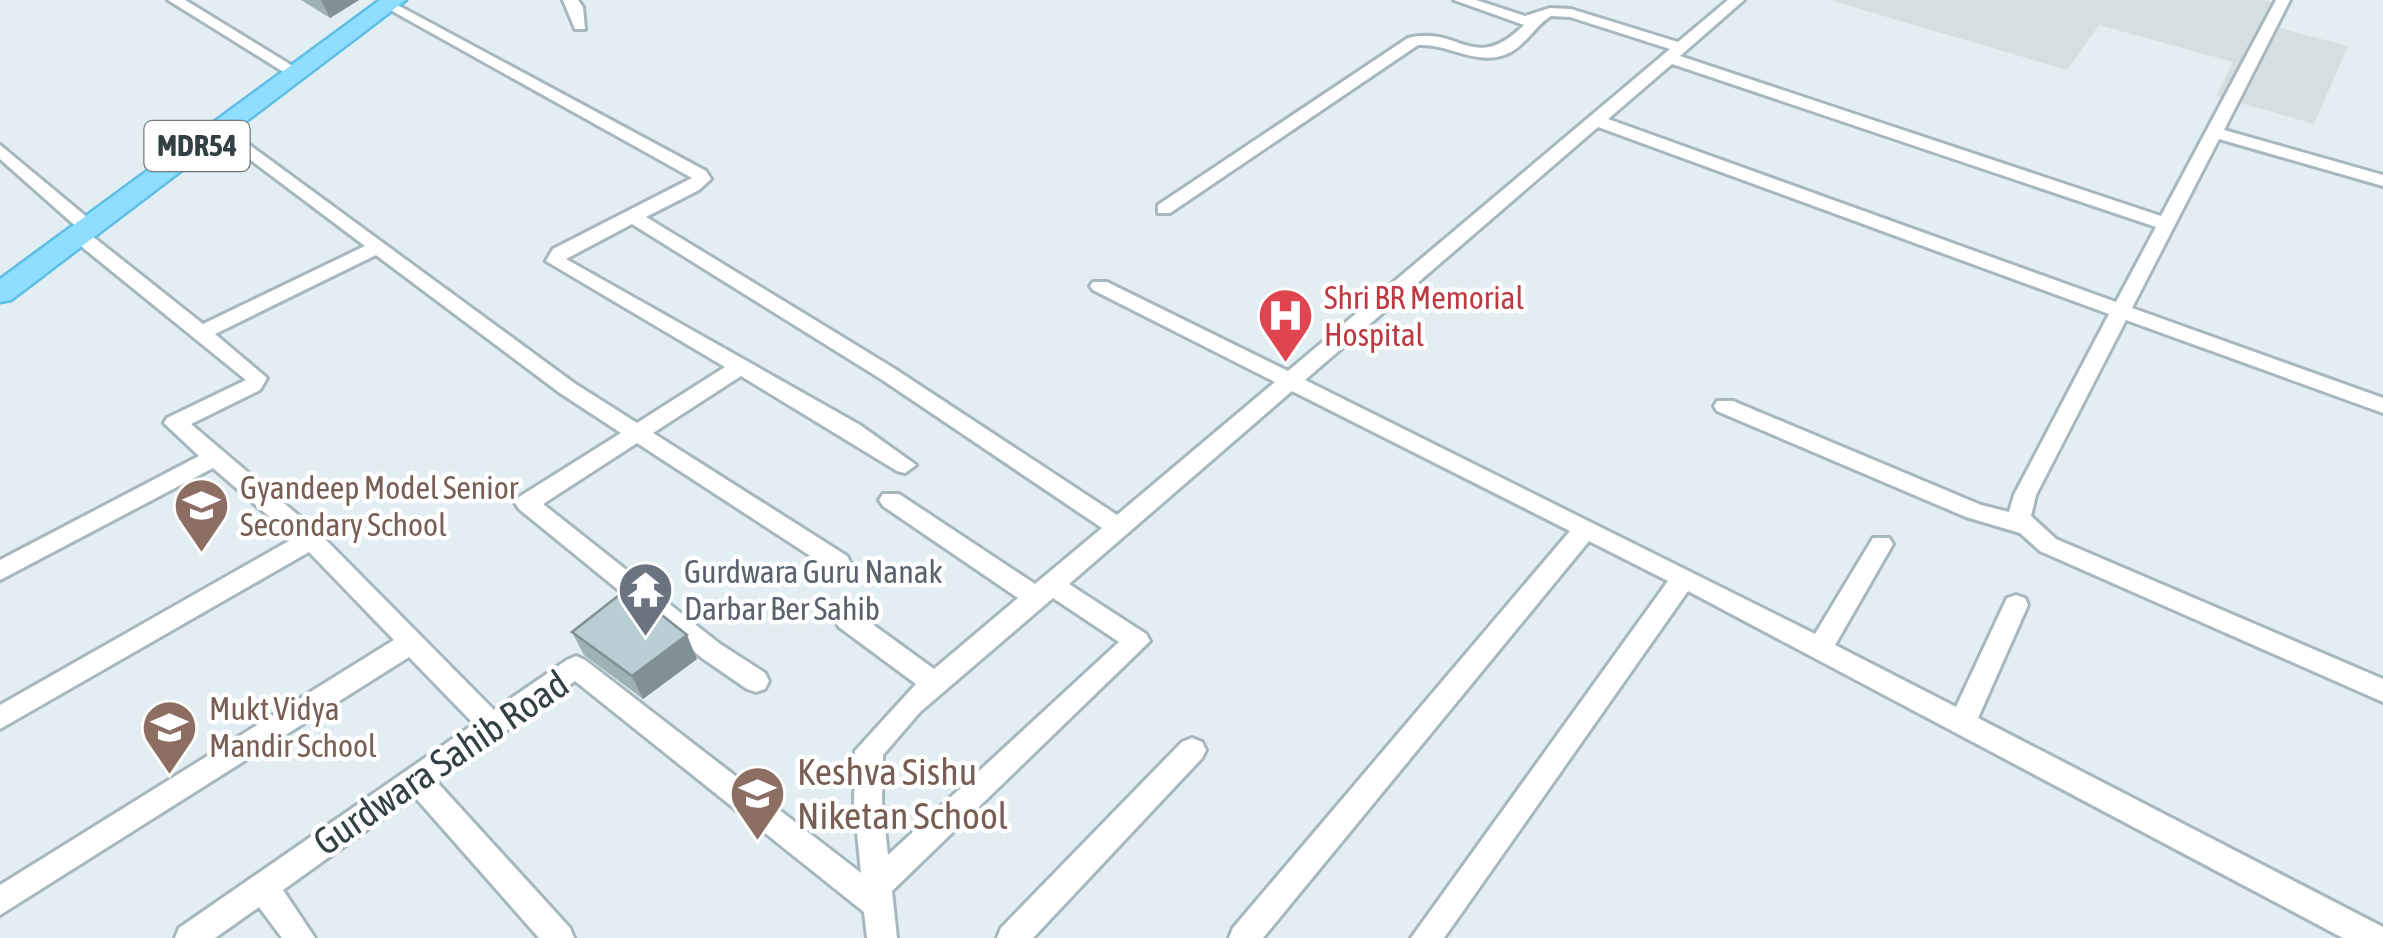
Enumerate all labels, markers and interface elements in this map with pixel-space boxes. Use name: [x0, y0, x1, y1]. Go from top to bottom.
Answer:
road number: MDR54: [144, 121, 250, 171]
place label: Shri BR Memorial Hospital: [1324, 279, 1524, 353]
hospital icon: Shri BR Memorial Hospital: [1255, 286, 1315, 365]
place label: Gyandeep Model Senior Secondary School: [240, 469, 519, 543]
school or university icon: Gyandeep Model Senior Secondary School: [171, 476, 231, 555]
place label: Gurdwara Guru Nanak Darbar Ber Sahib: [684, 553, 943, 627]
temple icon: Gurdwara Guru Nanak Darbar Ber Sahib: [615, 560, 675, 639]
street label: Gurdwara Sahib Road: [305, 662, 576, 864]
place label: Mukt Vidya Mandir School: [209, 690, 377, 764]
school or university icon: Mukt Vidya Mandir School: [140, 697, 200, 776]
place label: Keshva Sishu Niketan School: [797, 750, 1008, 837]
school or university icon: Keshva Sishu Niketan School: [728, 764, 788, 843]

